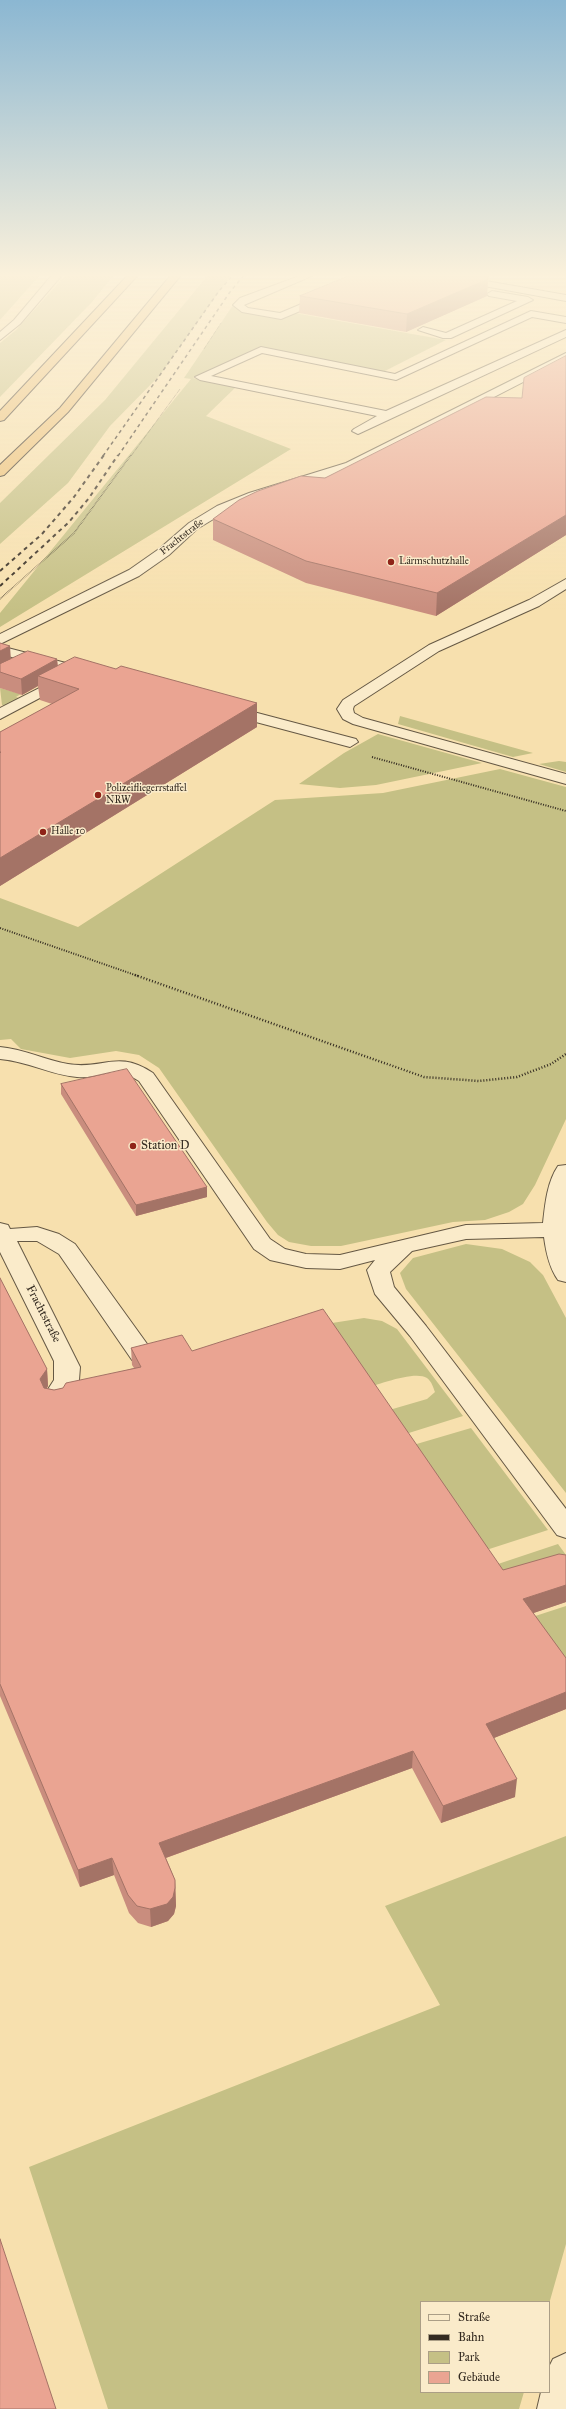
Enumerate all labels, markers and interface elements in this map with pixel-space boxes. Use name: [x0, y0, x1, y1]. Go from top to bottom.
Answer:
street label: Frachtstraße: [158, 516, 206, 558]
place label: Lärmschutzhalle: [399, 556, 469, 568]
marker: Lärmschutzhalle: [386, 557, 396, 567]
place label: Polizeifliegerrstaffel NRW: [106, 783, 187, 806]
marker: Polizeifliegerrstaffel NRW: [93, 790, 103, 800]
place label: Halle 10: [51, 826, 85, 838]
marker: Halle 10: [38, 827, 48, 837]
place label: Station D: [141, 1139, 189, 1153]
marker: Station D: [128, 1141, 138, 1151]
street label: Frachtstraße: [22, 1283, 64, 1345]
legend: [420, 2301, 550, 2393]
text: Straße: [458, 2310, 490, 2324]
text: Bahn: [458, 2330, 484, 2344]
text: Park: [458, 2350, 480, 2364]
text: Gebäude: [458, 2370, 500, 2384]

